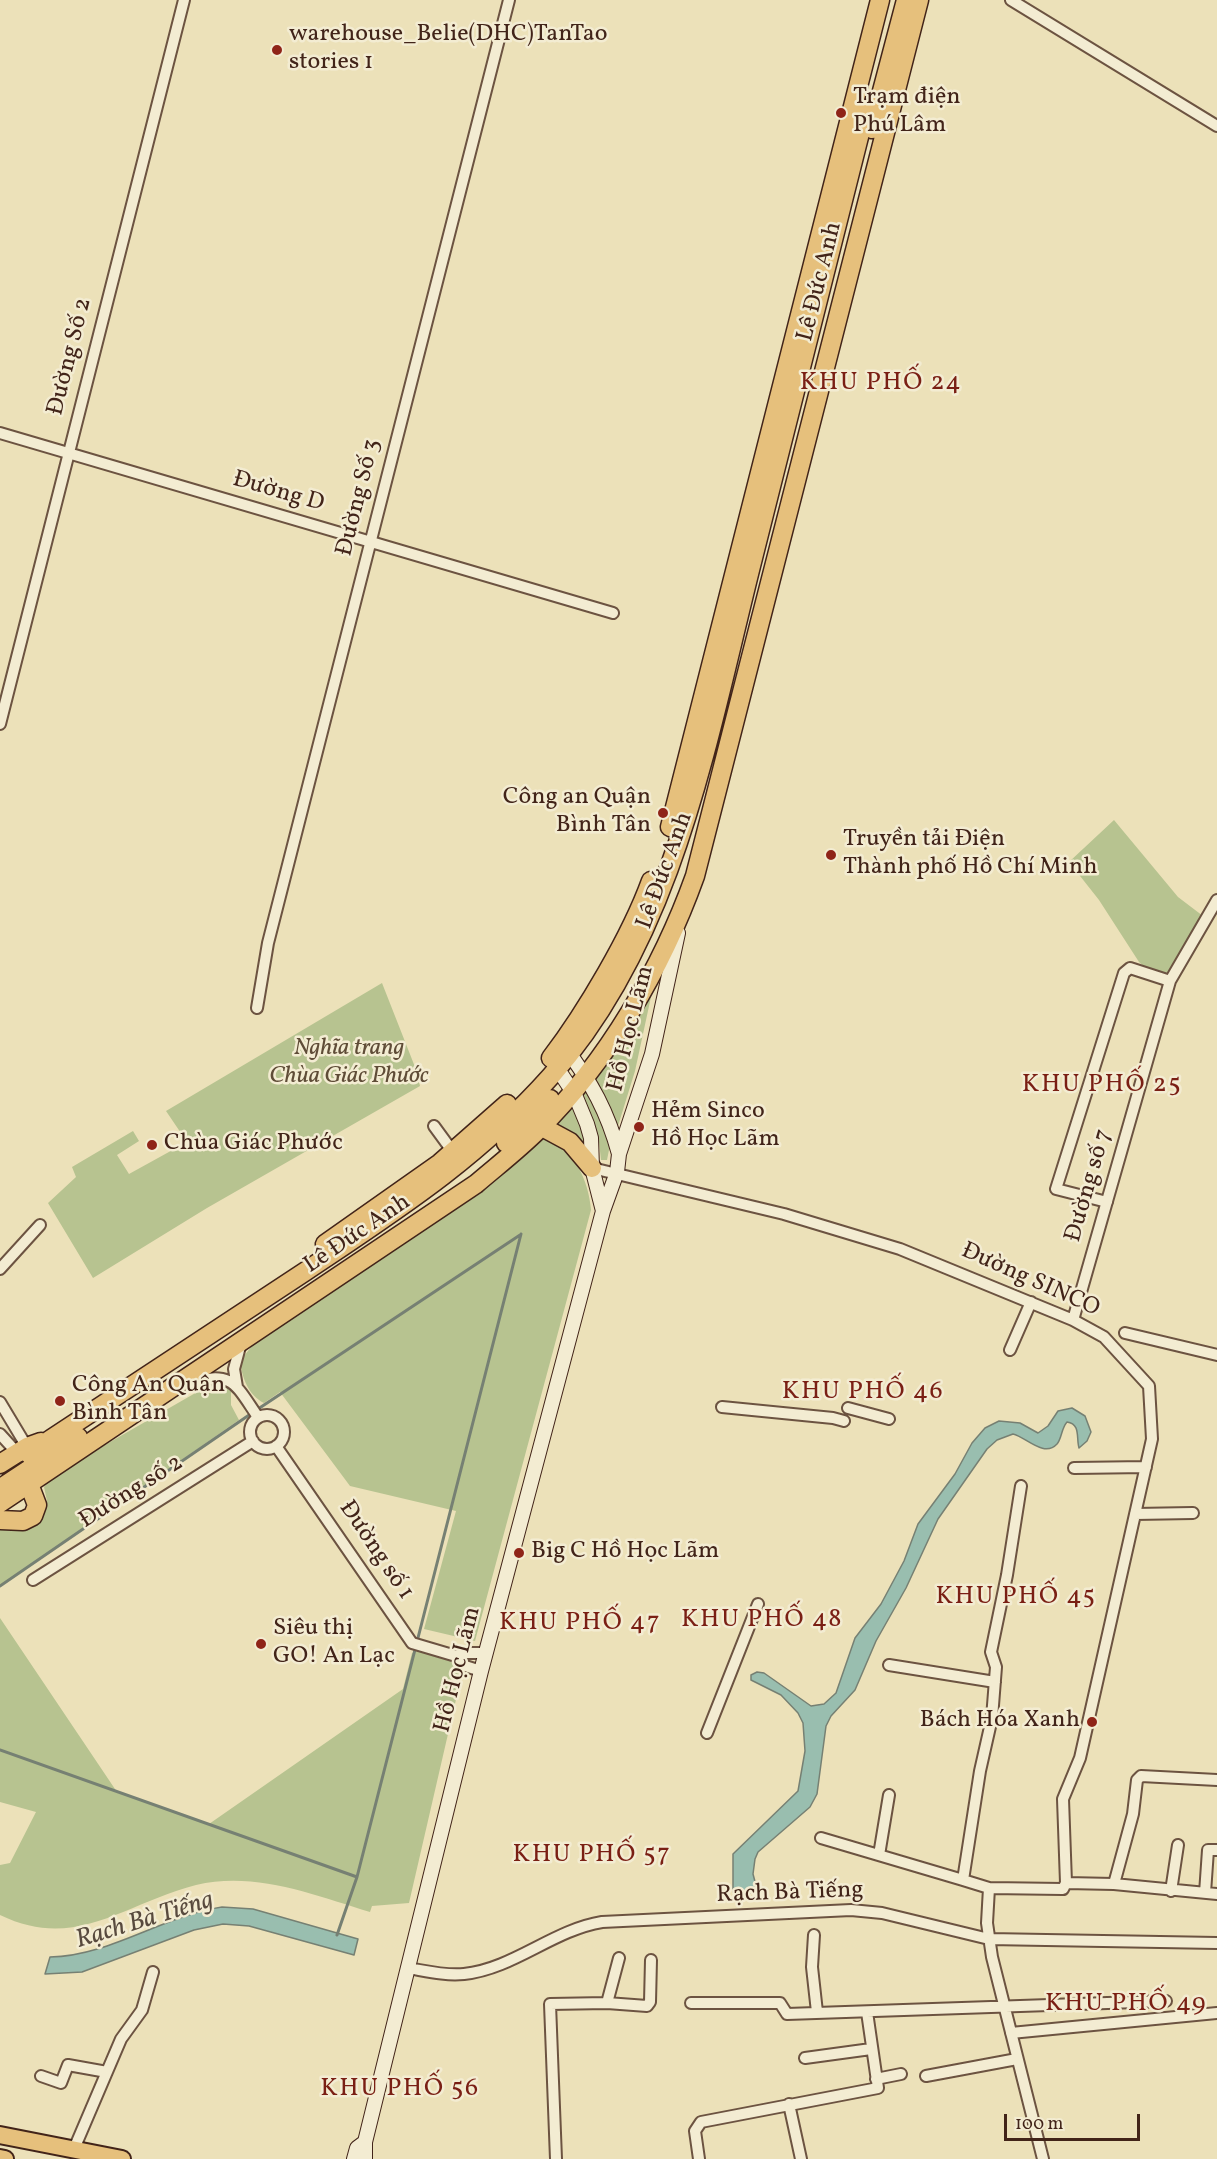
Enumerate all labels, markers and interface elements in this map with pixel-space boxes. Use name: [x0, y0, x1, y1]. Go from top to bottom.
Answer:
place label: warehouse_Belie(DHC)TanTao stories 1: [289, 22, 608, 78]
marker: warehouse_Belie(DHC)TanTao stories 1: [270, 43, 284, 57]
place label: Trạm điện Phú Lâm: [853, 85, 961, 141]
marker: Trạm điện Phú Lâm: [834, 106, 848, 120]
street label: Lê Đức Anh: [792, 219, 850, 345]
street label: Đường Số 2: [42, 295, 100, 419]
district label: KHU PHỐ 24: [800, 368, 962, 400]
street label: Đường Số 3: [332, 437, 388, 559]
street label: Đường D: [229, 466, 327, 520]
place label: Công an Quận Bình Tân: [503, 785, 651, 841]
marker: Công an Quận Bình Tân: [656, 806, 670, 820]
street label: Lê Đức Anh: [632, 809, 700, 933]
place label: Truyền tải Điện Thành phố Hồ Chí Minh: [843, 827, 1097, 883]
marker: Truyền tải Điện Thành phố Hồ Chí Minh: [824, 848, 838, 862]
street label: Hồ Học Lãm: [602, 963, 662, 1095]
park label: Nghĩa trang Chùa Giác Phước: [269, 1036, 429, 1092]
district label: KHU PHỐ 25: [1022, 1070, 1182, 1102]
place label: Hẻm Sinco Hồ Học Lãm: [651, 1099, 780, 1155]
marker: Hẻm Sinco Hồ Học Lãm: [632, 1120, 646, 1134]
street label: Đường số 7: [1060, 1126, 1120, 1246]
place label: Chùa Giác Phước: [164, 1131, 343, 1159]
marker: Chùa Giác Phước: [145, 1138, 159, 1152]
street label: Lê Đức Anh: [299, 1189, 417, 1281]
street label: Đường SINCO: [956, 1238, 1104, 1324]
place label: Công An Quận Bình Tân: [72, 1373, 225, 1429]
district label: KHU PHỐ 46: [782, 1377, 944, 1409]
marker: Công An Quận Bình Tân: [53, 1394, 67, 1408]
street label: Đường số 2: [75, 1450, 189, 1536]
street label: Đường số 1: [331, 1496, 419, 1606]
place label: Big C Hồ Học Lãm: [531, 1539, 719, 1567]
marker: Big C Hồ Học Lãm: [512, 1546, 526, 1560]
district label: KHU PHỐ 45: [935, 1582, 1097, 1614]
street label: Hồ Học Lãm: [429, 1604, 489, 1736]
district label: KHU PHỐ 48: [681, 1605, 843, 1637]
district label: KHU PHỐ 47: [499, 1608, 661, 1640]
place label: Siêu thị GO! An Lạc: [273, 1616, 395, 1672]
marker: Siêu thị GO! An Lạc: [254, 1637, 268, 1651]
place label: Bách Hóa Xanh: [920, 1708, 1080, 1736]
marker: Bách Hóa Xanh: [1085, 1715, 1099, 1729]
district label: KHU PHỐ 57: [513, 1840, 671, 1872]
street label: Rạch Bà Tiếng: [716, 1877, 864, 1911]
water label: Rạch Bà Tiếng: [72, 1886, 218, 1958]
district label: KHU PHỐ 49: [1045, 1989, 1207, 2021]
district label: KHU PHỐ 56: [320, 2074, 480, 2106]
scale bar: [1007, 2102, 1144, 2140]
text: 100 m: [1015, 2112, 1064, 2137]

